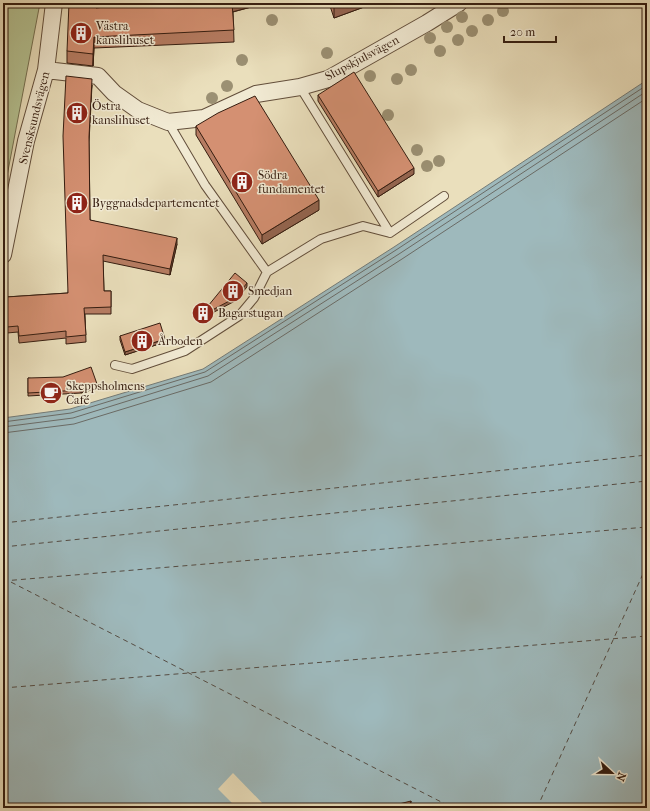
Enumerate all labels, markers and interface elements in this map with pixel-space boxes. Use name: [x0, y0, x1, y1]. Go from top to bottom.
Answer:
scale bar: [504, 18, 556, 44]
place label: Västra kanslihuset: [95, 19, 155, 47]
building icon: Västra kanslihuset: [68, 20, 94, 46]
text: 20 m: [510, 25, 535, 39]
street label: Slupskjulsvägen: [323, 33, 401, 83]
street label: Svensksundsvägen: [16, 70, 52, 166]
place label: Östra kanslihuset: [92, 98, 151, 127]
building icon: Östra kanslihuset: [64, 100, 90, 126]
place label: Södra fundamentet: [258, 168, 326, 196]
building icon: Södra fundamentet: [229, 169, 255, 195]
building icon: Byggnadsdepartementet: [64, 190, 90, 216]
place label: Byggnadsdepartementet: [92, 196, 220, 210]
building icon: Smedjan: [220, 278, 246, 304]
place label: Smedjan: [248, 284, 292, 298]
building icon: Bagarstugan: [190, 300, 216, 326]
place label: Bagarstugan: [218, 306, 283, 320]
building icon: Årboden: [129, 328, 155, 354]
place label: Årboden: [157, 333, 203, 348]
place label: Skeppsholmens Café: [66, 379, 145, 407]
cafe icon: Skeppsholmens Café: [38, 380, 64, 406]
north arrow: [592, 753, 632, 793]
text: N: [613, 770, 628, 783]

